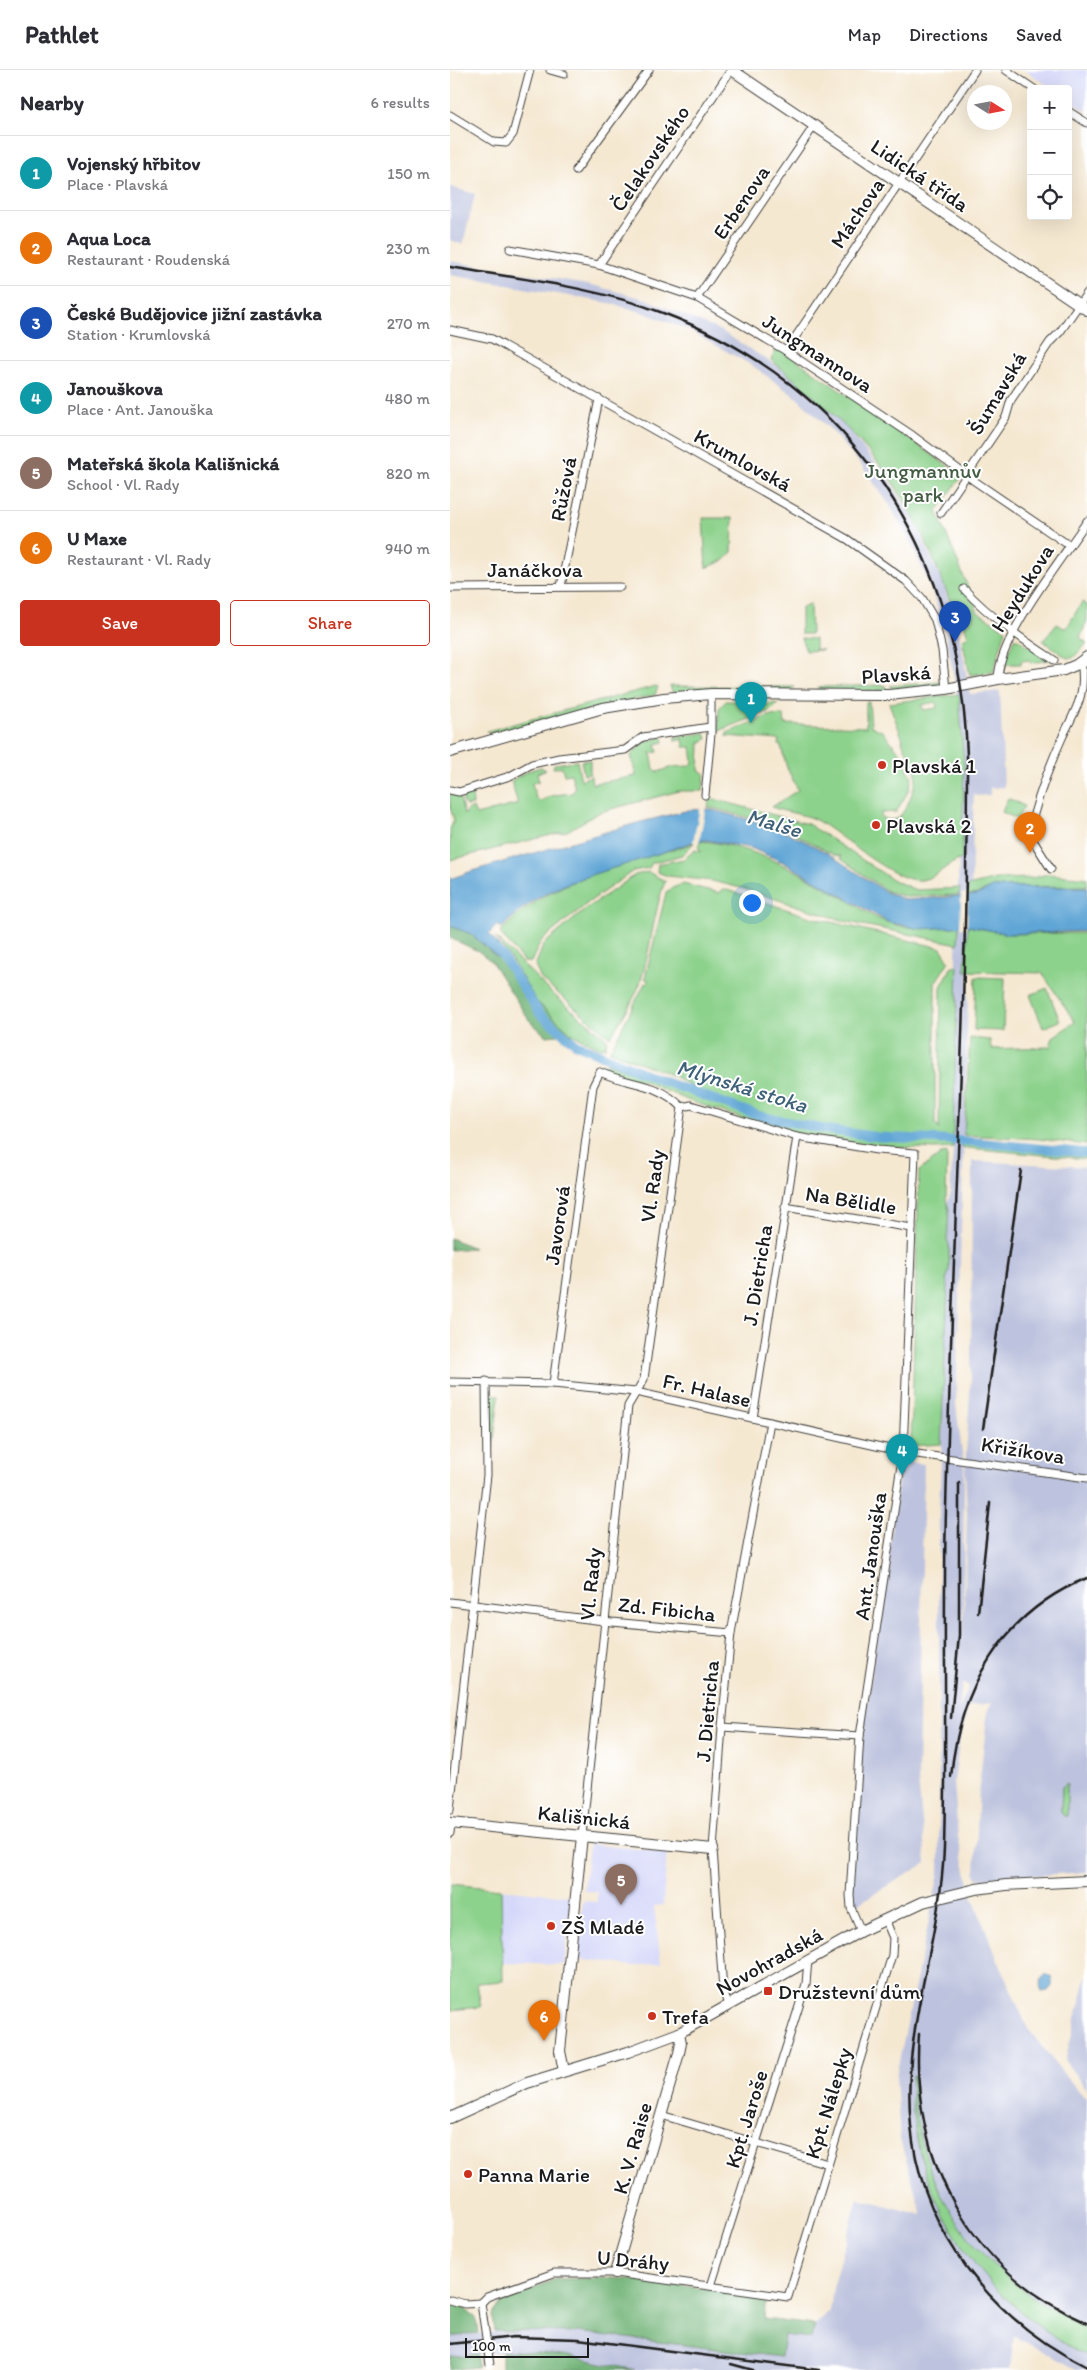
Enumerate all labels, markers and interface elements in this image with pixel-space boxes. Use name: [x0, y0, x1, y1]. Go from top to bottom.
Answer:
text: Pathlet: [25, 20, 99, 49]
text: Map: [848, 24, 881, 46]
text: Directions: [909, 24, 988, 46]
text: Saved: [1016, 24, 1062, 46]
north arrow: [967, 85, 1012, 130]
map controls: [1027, 85, 1072, 220]
button: +: [1027, 85, 1072, 130]
text: Nearby: [20, 90, 84, 115]
text: 6 results: [370, 93, 430, 112]
street label: Čelakovského: [605, 100, 695, 216]
button: −: [1027, 130, 1072, 175]
street label: Lidická třída: [866, 133, 974, 217]
text: Vojenský hřbitov: [67, 152, 200, 175]
street label: Erbenova: [707, 160, 775, 244]
text: 1: [32, 164, 40, 183]
text: 150 m: [387, 164, 430, 183]
street label: Máchova: [825, 173, 889, 253]
text: Place · Plavská: [67, 175, 168, 194]
button: locate: [1027, 175, 1072, 220]
text: Aqua Loca: [67, 227, 151, 250]
text: 2: [32, 239, 40, 258]
text: 230 m: [386, 239, 430, 258]
text: Restaurant · Roudenská: [67, 250, 230, 269]
text: České Budějovice jižní zastávka: [67, 302, 322, 325]
street label: Jungmannova: [758, 308, 878, 398]
text: 3: [32, 314, 40, 333]
text: 270 m: [387, 314, 430, 333]
text: Station · Krumlovská: [67, 325, 211, 344]
street label: Šumavská: [962, 347, 1032, 439]
text: Janouškova: [67, 377, 163, 400]
text: 4: [31, 389, 41, 408]
text: 480 m: [385, 389, 430, 408]
text: Place · Ant. Janouška: [67, 400, 213, 419]
street label: Krumlovská: [690, 423, 796, 497]
text: Mateřská škola Kališnická: [67, 452, 279, 475]
street label: Růžová: [544, 454, 582, 523]
park label: Jungmannův park: [865, 458, 982, 507]
text: 5: [32, 464, 40, 483]
text: 820 m: [386, 464, 430, 483]
text: School · Vl. Rady: [67, 475, 179, 494]
text: U Maxe: [67, 527, 127, 550]
text: 6: [32, 539, 40, 558]
text: 940 m: [385, 539, 430, 558]
street label: Heydukova: [985, 539, 1059, 637]
text: Restaurant · Vl. Rady: [67, 550, 211, 569]
street label: Janáčkova: [487, 557, 583, 582]
button: Save: [20, 600, 220, 646]
button: Share: [230, 600, 430, 646]
pin: 3: [939, 601, 971, 642]
street label: Plavská: [860, 659, 932, 689]
pin: 1: [735, 682, 767, 723]
place label: Plavská 1: [892, 753, 977, 778]
marker: Plavská 1: [876, 759, 888, 771]
water label: Malše: [744, 802, 806, 844]
pin: 2: [1014, 812, 1046, 853]
place label: Plavská 2: [886, 813, 972, 838]
marker: Plavská 2: [870, 819, 882, 831]
your location: [739, 890, 765, 916]
water label: Mlýnská stoka: [674, 1053, 812, 1119]
street label: Vl. Rady: [635, 1148, 669, 1224]
street label: Na Bělidle: [804, 1180, 898, 1220]
street label: Javorová: [539, 1183, 575, 1266]
street label: J. Dietricha: [737, 1223, 777, 1327]
street label: Fr. Halase: [660, 1368, 754, 1412]
street label: Křižíkova: [979, 1431, 1067, 1469]
pin: 4: [886, 1434, 918, 1475]
street label: Ant. Janouška: [849, 1490, 891, 1622]
street label: Vl. Rady: [574, 1546, 606, 1622]
street label: Zd. Fibicha: [617, 1591, 717, 1627]
street label: J. Dietricha: [690, 1659, 724, 1763]
street label: Kališnická: [536, 1800, 632, 1834]
pin: 5: [605, 1864, 637, 1905]
place label: ZŠ Mladé: [561, 1914, 645, 1939]
marker: ZŠ Mladé: [545, 1920, 557, 1932]
street label: Novohradská: [711, 1921, 827, 2001]
place label: Družstevní dům: [778, 1979, 921, 2004]
marker: Družstevní dům: [762, 1985, 774, 1997]
pin: 6: [528, 2000, 560, 2041]
place label: Trefa: [662, 2004, 709, 2029]
marker: Trefa: [646, 2010, 658, 2022]
street label: Kpt. Nálepky: [799, 2044, 857, 2162]
street label: Kpt. Jaroše: [719, 2067, 773, 2171]
street label: K. V. Raise: [607, 2099, 657, 2197]
place label: Panna Marie: [478, 2162, 590, 2187]
marker: Panna Marie: [462, 2168, 474, 2180]
street label: U Dráhy: [596, 2244, 670, 2276]
scale bar: [465, 2335, 589, 2358]
text: 100 m: [472, 2338, 511, 2355]

